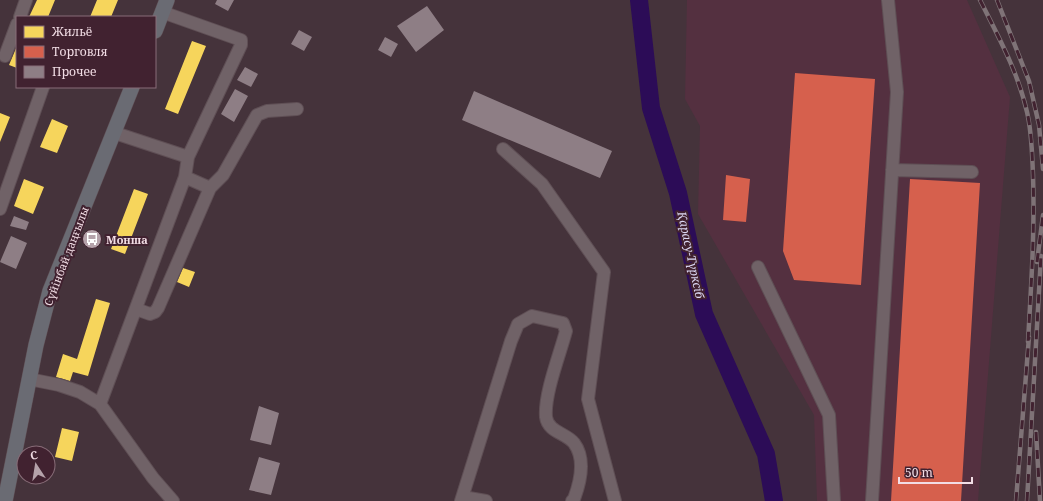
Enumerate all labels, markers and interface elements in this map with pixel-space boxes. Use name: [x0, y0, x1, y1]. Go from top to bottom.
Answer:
legend: [16, 16, 156, 88]
text: Жильё: [51, 23, 92, 40]
text: Торговля: [52, 43, 108, 60]
text: Прочее: [52, 63, 96, 80]
street label: Сүйінбай даңғылы: [40, 204, 92, 308]
water label: Қарасу-Түрксіб: [673, 209, 709, 301]
bus stop icon: Монша: [81, 228, 103, 250]
place label: Монша: [106, 232, 148, 247]
north arrow: [16, 445, 56, 485]
text: С: [29, 447, 39, 463]
scale bar: [899, 459, 972, 485]
text: 50 m: [905, 464, 933, 481]

